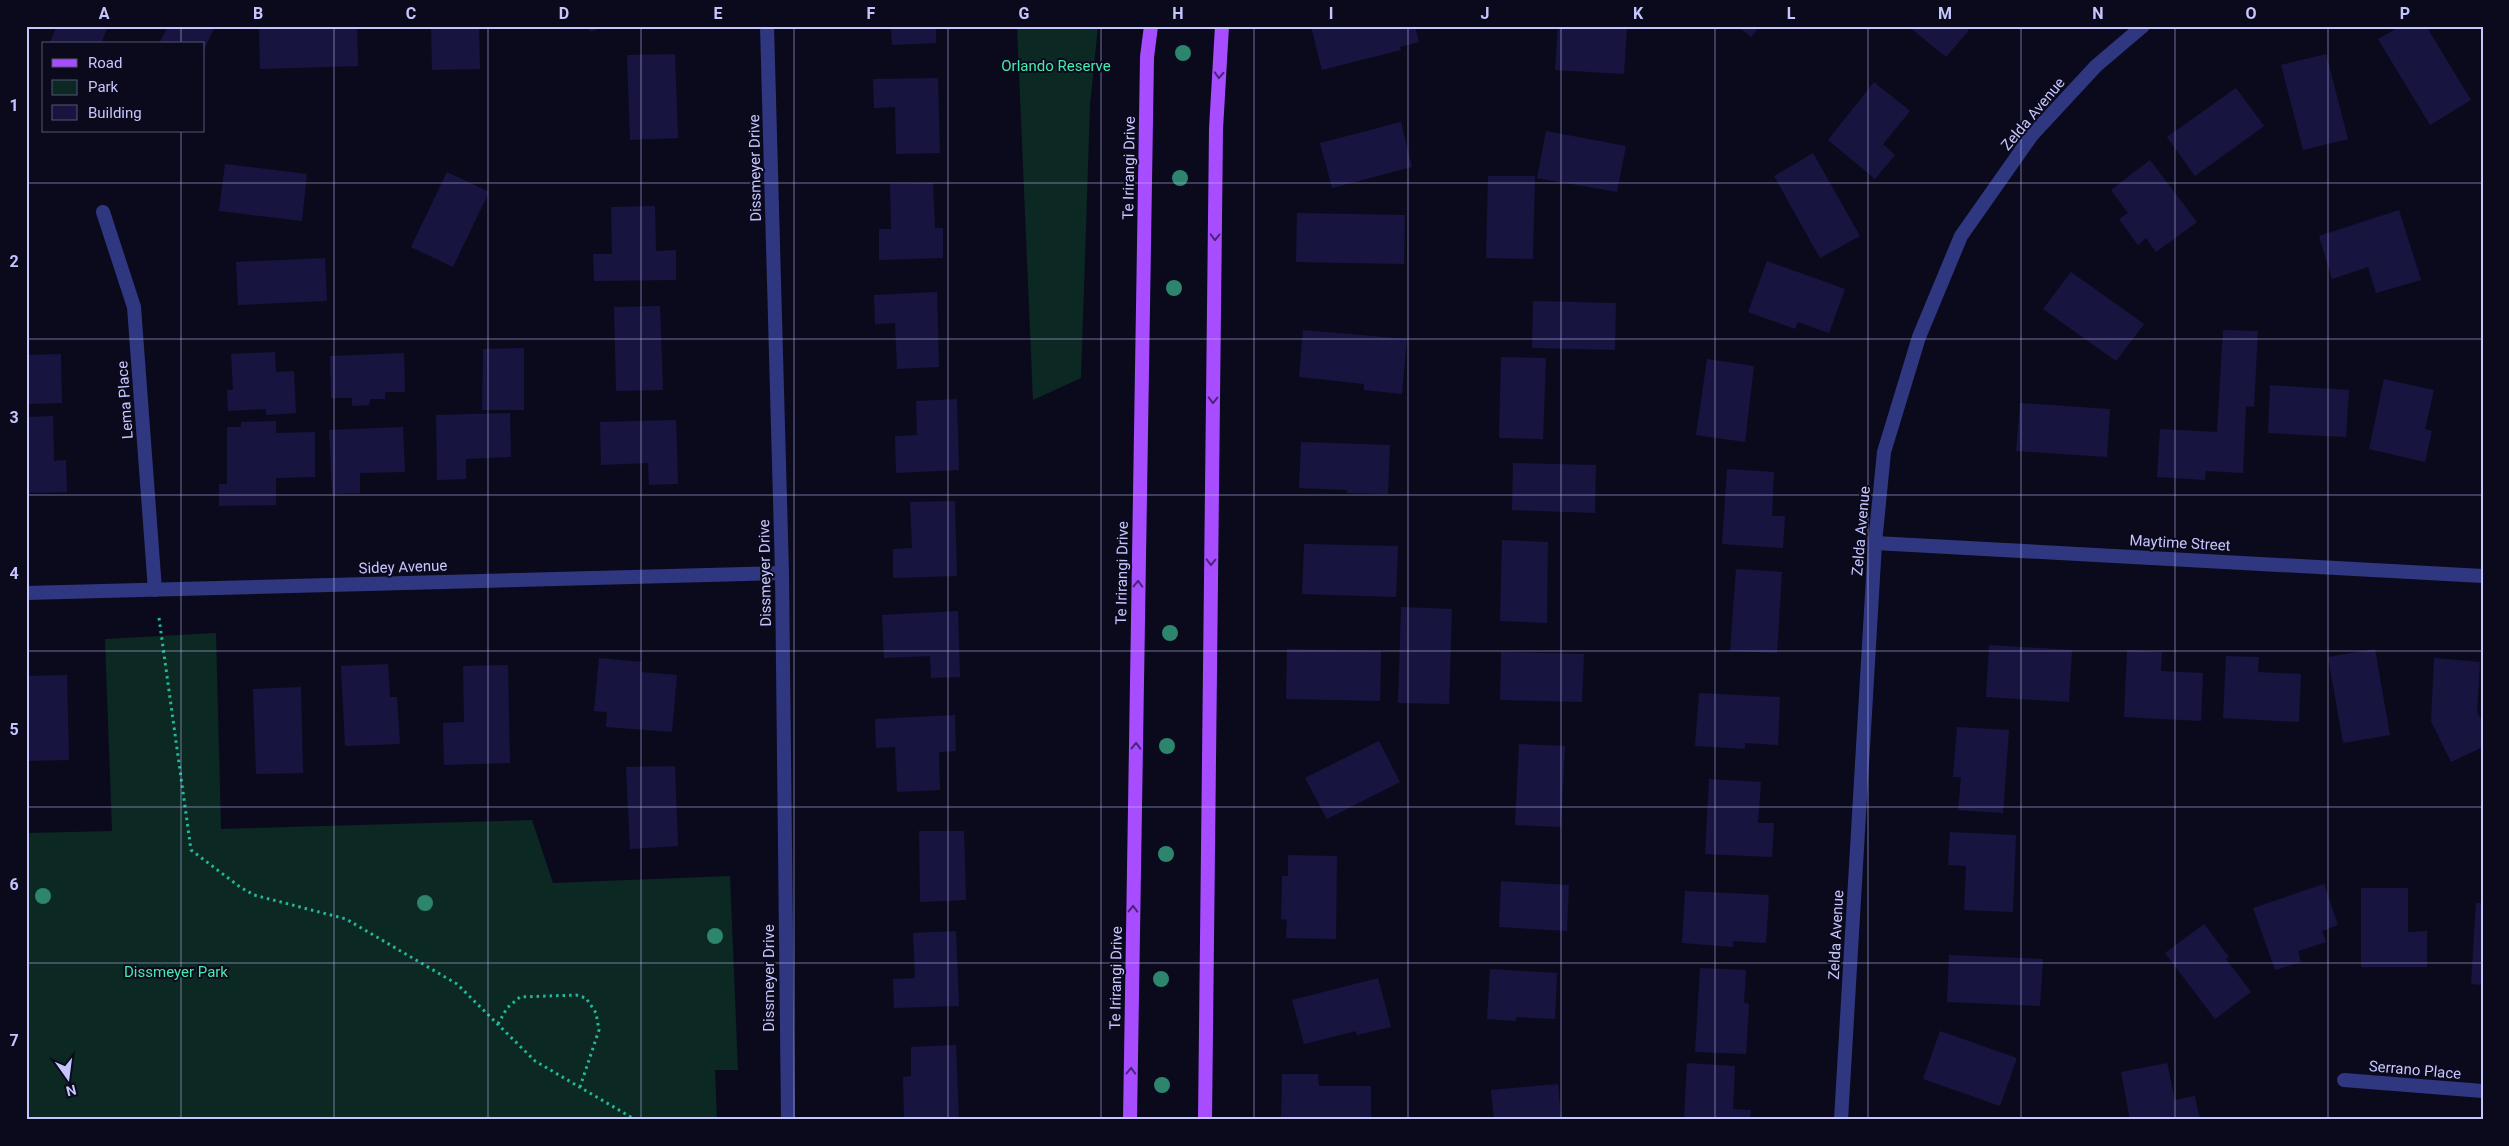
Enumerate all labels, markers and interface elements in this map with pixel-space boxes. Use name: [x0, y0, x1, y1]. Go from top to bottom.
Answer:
text: A: [99, 4, 110, 23]
text: B: [253, 4, 263, 23]
text: C: [406, 4, 416, 23]
text: D: [559, 4, 569, 23]
text: E: [714, 4, 723, 23]
text: F: [867, 4, 876, 23]
text: G: [1019, 4, 1030, 23]
text: H: [1172, 4, 1184, 23]
text: I: [1329, 4, 1333, 23]
text: J: [1481, 4, 1489, 23]
text: K: [1633, 4, 1644, 23]
text: L: [1787, 4, 1796, 23]
text: M: [1938, 4, 1952, 23]
text: N: [2092, 4, 2104, 23]
text: O: [2245, 4, 2257, 23]
text: P: [2400, 4, 2410, 23]
legend: [42, 42, 205, 132]
text: Road: [88, 54, 122, 72]
park label: Orlando Reserve: [1001, 57, 1111, 75]
one-way arrow: [1214, 71, 1225, 79]
street label: Zelda Avenue: [1997, 74, 2069, 154]
text: Park: [88, 78, 119, 96]
text: 1: [9, 96, 19, 115]
text: Building: [88, 104, 142, 122]
street label: Dissmeyer Drive: [745, 114, 765, 222]
street label: Te Irirangi Drive: [1119, 116, 1139, 220]
one-way arrow: [1210, 234, 1220, 242]
text: 2: [9, 252, 19, 271]
street label: Lema Place: [113, 360, 137, 440]
one-way arrow: [1208, 396, 1218, 404]
text: 3: [9, 408, 19, 427]
street label: Zelda Avenue: [1848, 485, 1874, 577]
street label: Dissmeyer Drive: [755, 519, 775, 627]
street label: Te Irirangi Drive: [1112, 521, 1132, 625]
street label: Maytime Street: [2129, 531, 2231, 555]
street label: Sidey Avenue: [358, 556, 448, 578]
one-way arrow: [1206, 559, 1217, 567]
text: 4: [9, 564, 19, 583]
one-way arrow: [1133, 579, 1144, 587]
text: 5: [9, 720, 19, 739]
one-way arrow: [1131, 742, 1141, 750]
text: 6: [9, 875, 19, 894]
street label: Zelda Avenue: [1825, 890, 1847, 980]
one-way arrow: [1128, 904, 1139, 912]
street label: Dissmeyer Drive: [760, 924, 778, 1032]
street label: Te Irirangi Drive: [1106, 926, 1126, 1030]
park label: Dissmeyer Park: [124, 963, 228, 981]
text: 7: [9, 1031, 19, 1050]
north arrow: [42, 1054, 92, 1104]
street label: Serrano Place: [2368, 1057, 2462, 1083]
one-way arrow: [1126, 1067, 1136, 1074]
text: N: [64, 1082, 78, 1100]

